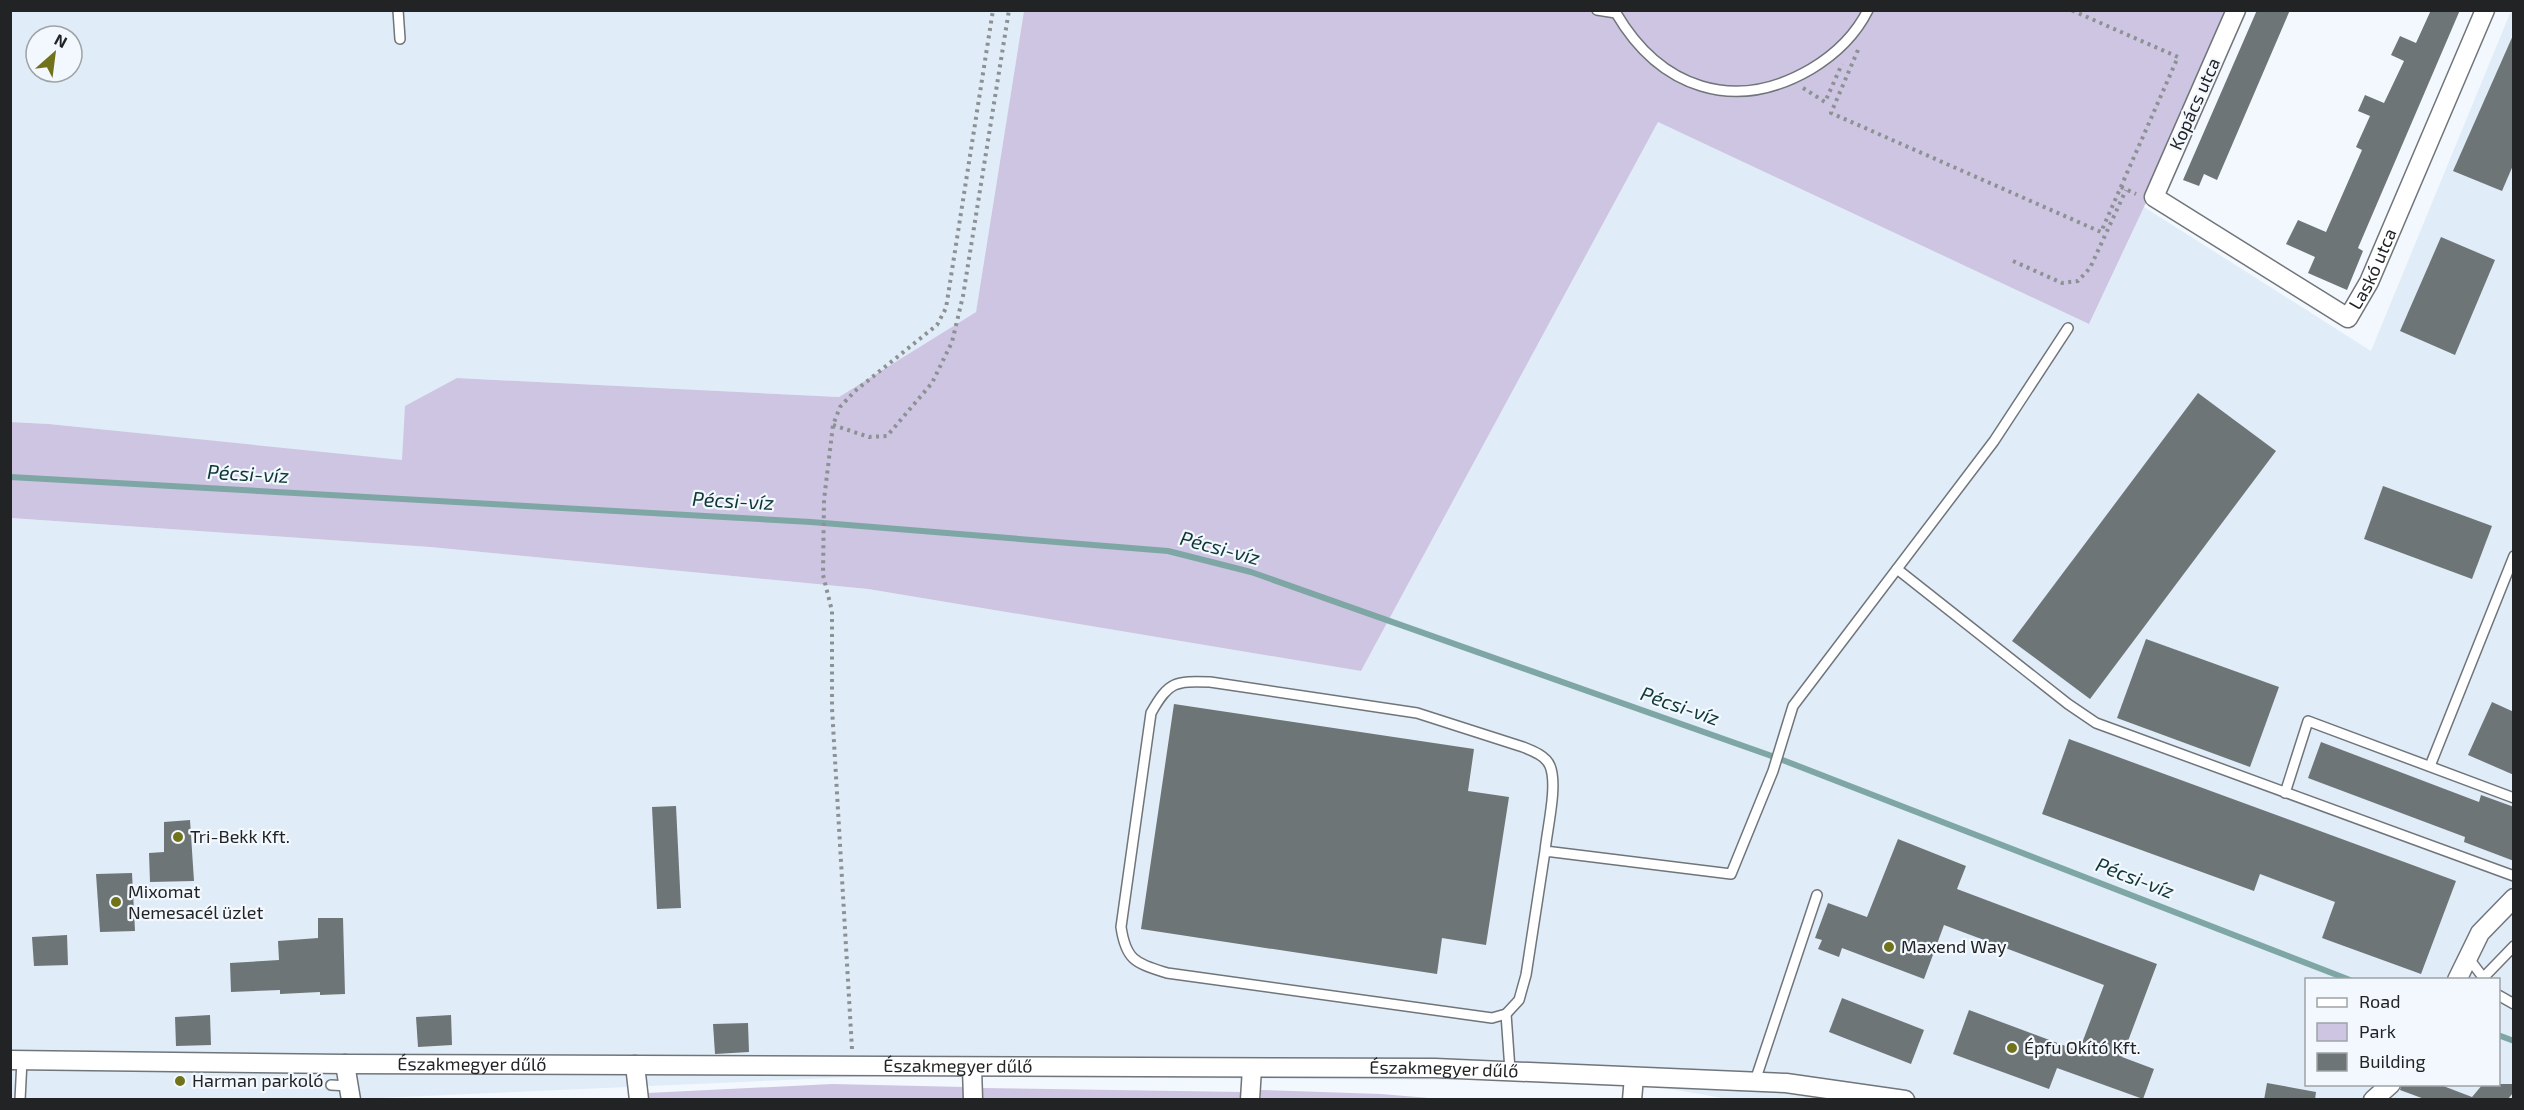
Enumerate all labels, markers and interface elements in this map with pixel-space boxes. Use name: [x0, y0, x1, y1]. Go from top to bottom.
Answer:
north arrow: [24, 24, 84, 84]
text: N: [52, 29, 71, 51]
street label: Kopács utca: [2164, 54, 2224, 153]
street label: Laskó utca: [2343, 225, 2401, 313]
water label: Pécsi-víz: [207, 459, 290, 487]
water label: Pécsi-víz: [692, 486, 775, 514]
water label: Pécsi-víz: [1178, 525, 1263, 569]
water label: Pécsi-víz: [1638, 680, 1723, 730]
place label: Tri-Bekk Kft.: [190, 825, 290, 847]
marker: Tri-Bekk Kft.: [171, 830, 185, 844]
water label: Pécsi-víz: [2093, 851, 2178, 903]
place label: Mixomat Nemesacél üzlet: [128, 880, 264, 923]
marker: Mixomat Nemesacél üzlet: [109, 895, 123, 909]
place label: Maxend Way: [1901, 935, 2007, 957]
marker: Maxend Way: [1882, 940, 1896, 954]
legend: [2305, 978, 2500, 1086]
text: Road: [2359, 990, 2400, 1012]
text: Park: [2359, 1020, 2396, 1042]
place label: Épfu Okító Kft.: [2024, 1036, 2141, 1058]
marker: Épfu Okító Kft.: [2005, 1041, 2019, 1055]
text: Building: [2359, 1050, 2426, 1072]
street label: Északmegyer dűlő: [397, 1052, 547, 1075]
street label: Északmegyer dűlő: [883, 1054, 1033, 1077]
street label: Északmegyer dűlő: [1369, 1056, 1519, 1082]
place label: Harman parkoló: [192, 1069, 323, 1091]
marker: Harman parkoló: [173, 1074, 187, 1088]

